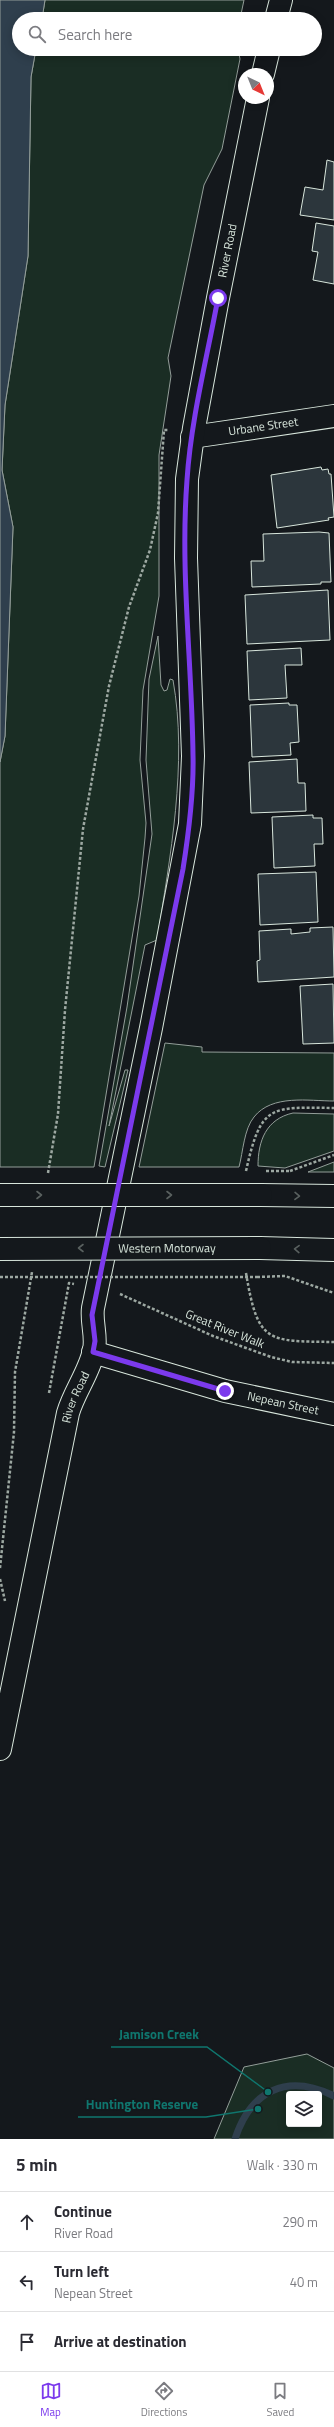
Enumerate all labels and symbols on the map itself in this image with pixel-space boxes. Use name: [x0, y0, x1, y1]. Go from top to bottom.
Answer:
north arrow: [238, 68, 274, 104]
street label: River Road: [212, 222, 242, 279]
route start: [209, 289, 227, 307]
street label: Urbane Street: [227, 411, 300, 441]
one-way arrow: [36, 1191, 42, 1199]
one-way arrow: [166, 1191, 172, 1199]
one-way arrow: [294, 1191, 300, 1200]
street label: Western Motorway: [118, 1238, 216, 1258]
one-way arrow: [78, 1244, 84, 1253]
one-way arrow: [294, 1245, 300, 1254]
street label: Great River Walk: [183, 1304, 268, 1353]
street label: River Road: [56, 1368, 94, 1425]
route end: [216, 1382, 234, 1400]
street label: Nepean Street: [246, 1386, 321, 1420]
callout: Jamison Creek: [111, 2022, 207, 2047]
text: Jamison Creek: [119, 2024, 199, 2044]
callout: Huntington Reserve: [78, 2092, 206, 2117]
text: Huntington Reserve: [86, 2094, 199, 2114]

